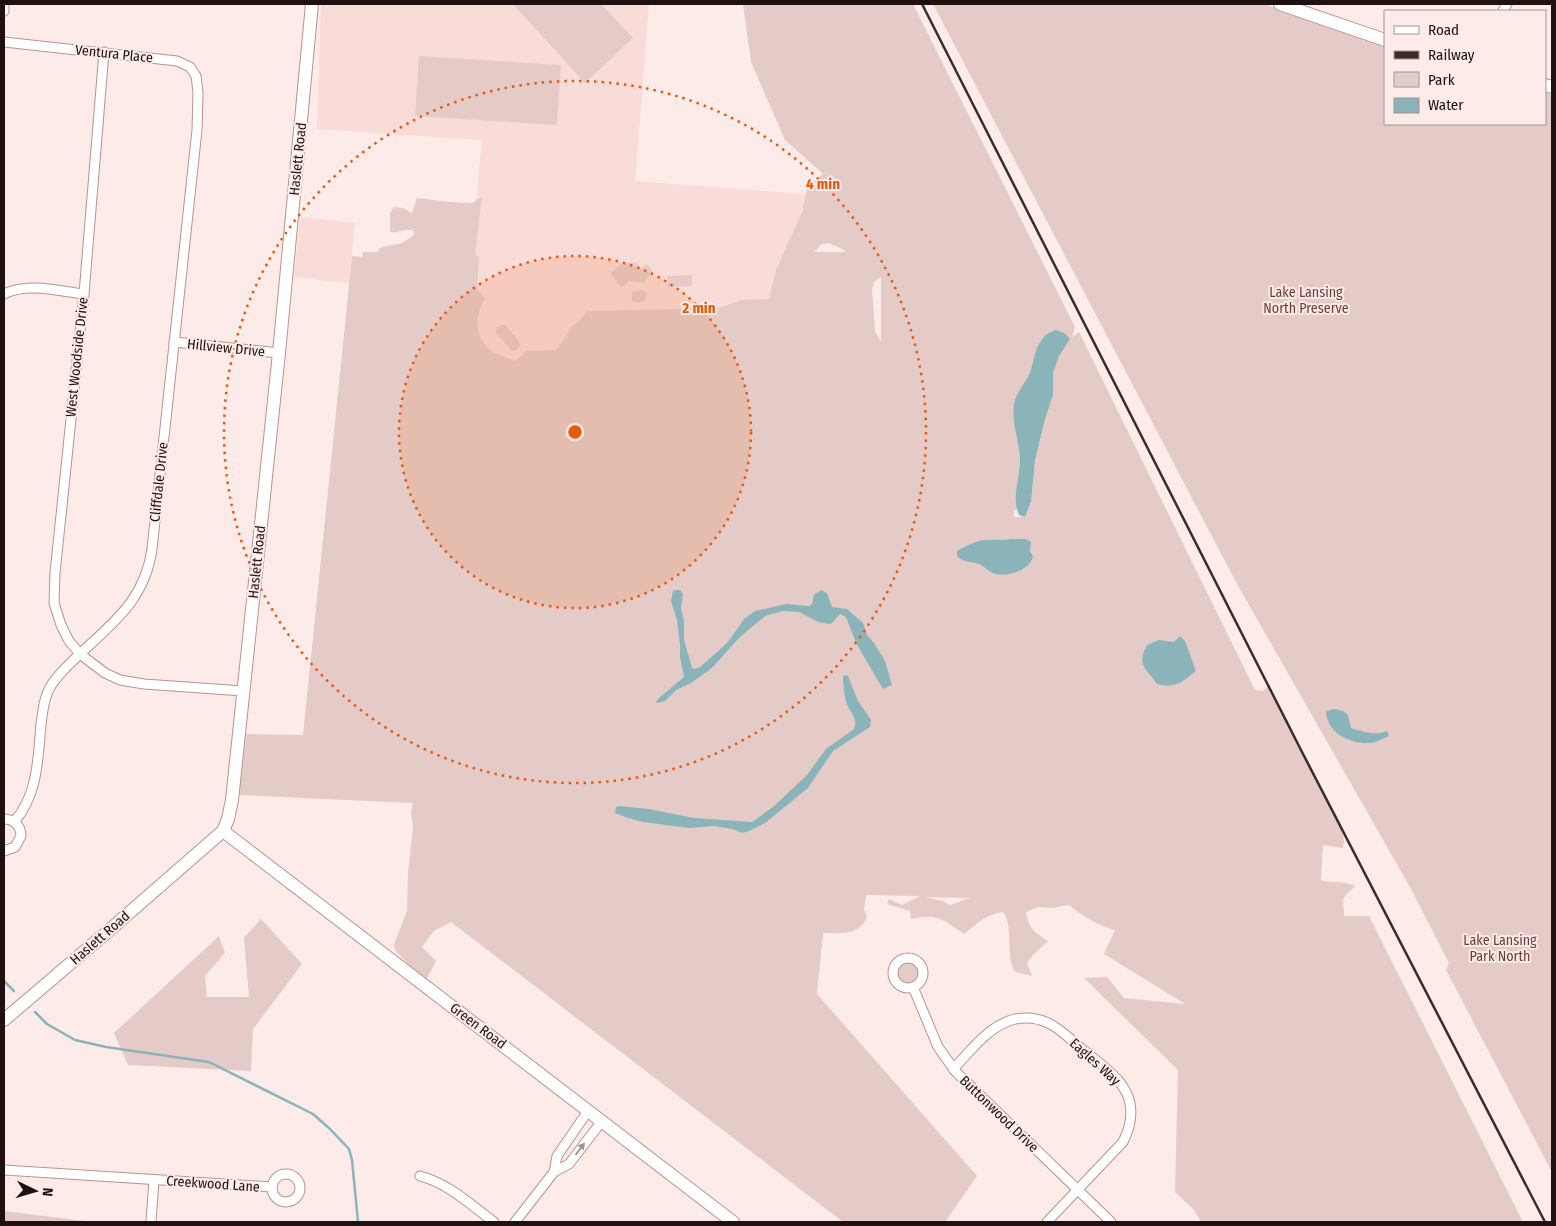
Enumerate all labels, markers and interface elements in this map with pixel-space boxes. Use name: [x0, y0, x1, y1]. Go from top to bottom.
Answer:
legend: [1384, 10, 1546, 125]
text: Road: [1428, 21, 1459, 39]
street label: Ventura Place: [74, 41, 154, 67]
text: Railway: [1428, 46, 1475, 64]
text: Park: [1428, 71, 1455, 89]
text: Water: [1428, 96, 1464, 114]
street label: Haslett Road: [286, 122, 310, 196]
text: 4 min: [806, 175, 840, 193]
park label: Lake Lansing North Preserve: [1263, 284, 1349, 317]
street label: West Woodside Drive: [62, 296, 92, 418]
text: 2 min: [681, 299, 716, 317]
street label: Hillview Drive: [186, 335, 266, 361]
centre of rings: [566, 423, 584, 441]
street label: Cliffdale Drive: [146, 441, 172, 523]
street label: Haslett Road: [245, 525, 269, 599]
street label: Haslett Road: [67, 908, 133, 968]
park label: Lake Lansing Park North: [1463, 932, 1537, 965]
street label: Green Road: [447, 999, 509, 1053]
street label: Eagles Way: [1066, 1035, 1124, 1090]
street label: Buttonwood Drive: [956, 1072, 1042, 1156]
one-way arrow: [575, 1143, 586, 1156]
north arrow: [10, 1166, 60, 1216]
street label: Creekwood Lane: [166, 1172, 260, 1196]
text: N: [39, 1187, 56, 1197]

